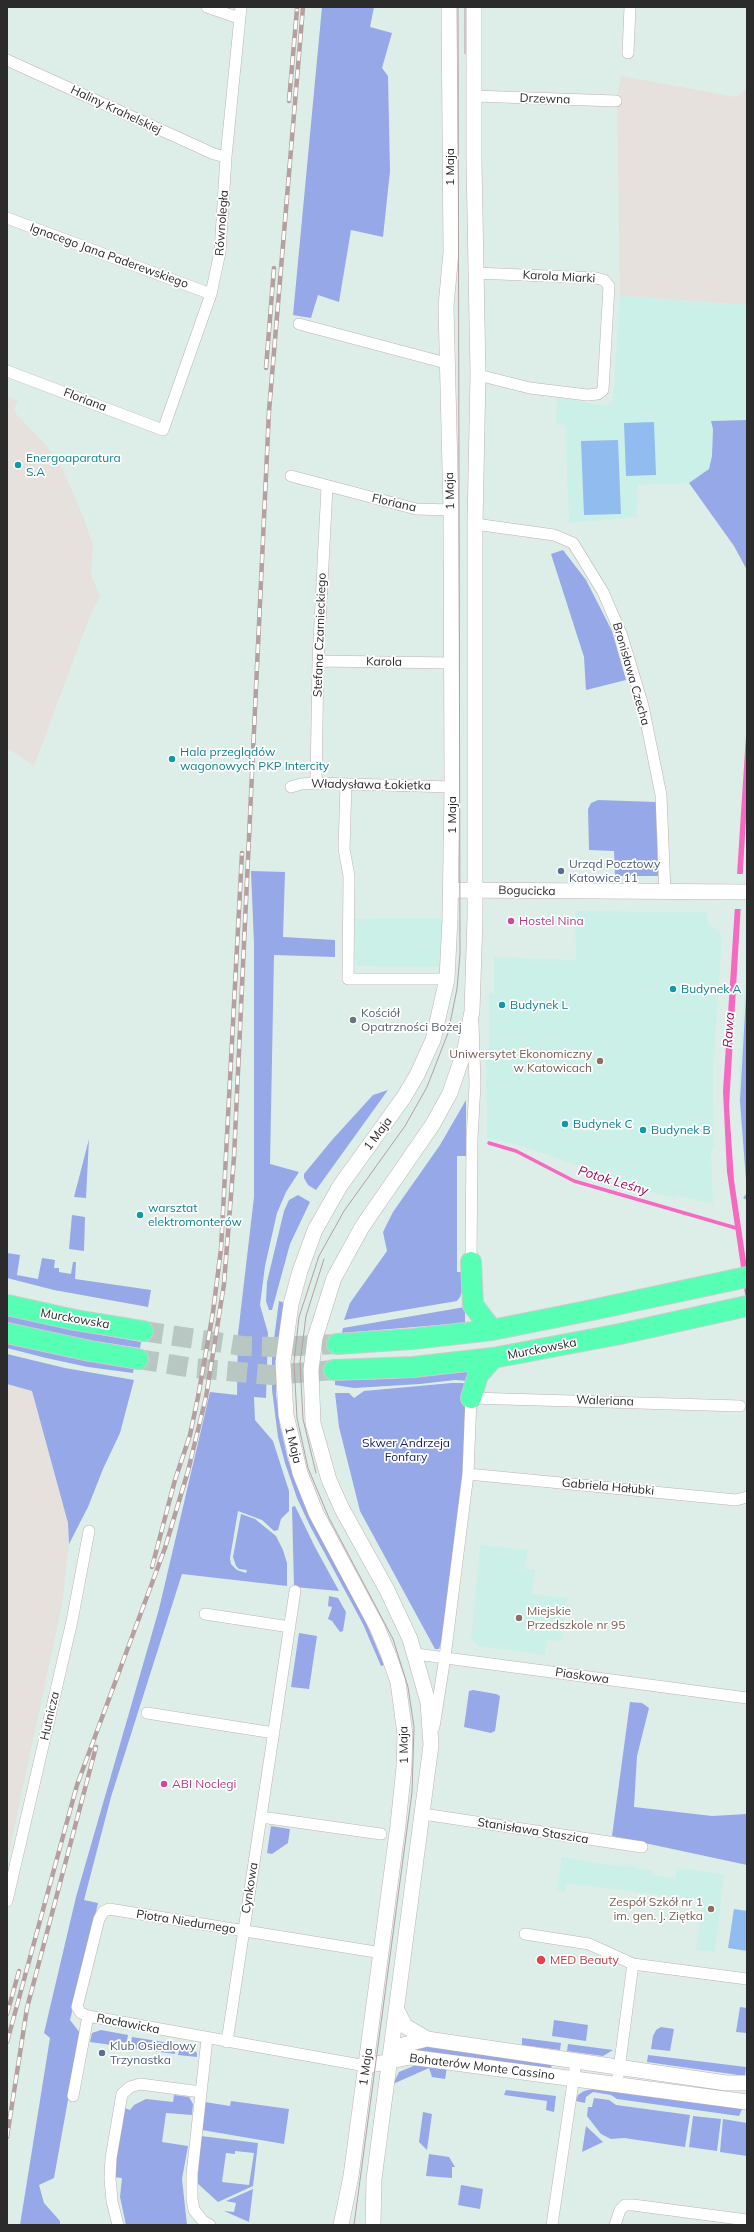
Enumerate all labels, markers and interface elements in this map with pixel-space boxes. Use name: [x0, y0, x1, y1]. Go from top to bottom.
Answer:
street label: Haliny Krahelskiej: [68, 83, 164, 137]
street label: Drzewna: [519, 91, 571, 107]
street label: 1 Maja: [443, 148, 457, 186]
street label: Równoległa: [213, 190, 231, 256]
street label: Ignacego Jana Paderewskiego: [28, 221, 190, 291]
street label: Karola Miarki: [522, 268, 596, 286]
street label: Floriana: [61, 385, 109, 415]
place label: Energoaparatura S.A: [26, 451, 121, 479]
marker: Energoaparatura S.A: [13, 460, 23, 470]
street label: 1 Maja: [442, 472, 458, 510]
street label: Floriana: [370, 491, 418, 515]
street label: Stefana Czarnieckiego: [311, 573, 329, 697]
street label: Bronisława Czecha: [609, 621, 653, 727]
street label: Karola: [366, 654, 402, 670]
place label: Hala przeglądów wagonowych PKP Intercity: [180, 745, 329, 773]
marker: Hala przeglądów wagonowych PKP Intercity: [167, 754, 177, 764]
street label: Władysława Łokietka: [311, 777, 431, 793]
street label: 1 Maja: [445, 796, 459, 834]
place label: Urząd Pocztowy Katowice 11: [569, 857, 660, 885]
marker: Urząd Pocztowy Katowice 11: [556, 866, 566, 876]
street label: Bogucicka: [498, 883, 556, 899]
place label: Hostel Nina: [519, 914, 584, 928]
marker: Hostel Nina: [506, 916, 516, 926]
place label: Budynek A: [681, 982, 741, 996]
marker: Budynek A: [668, 984, 678, 994]
place label: Budynek L: [510, 998, 568, 1012]
marker: Budynek L: [497, 1000, 507, 1010]
place label: Kościół Opatrzności Bożej: [361, 1006, 462, 1034]
water label: Rawa: [720, 1012, 738, 1048]
marker: Kościół Opatrzności Bożej: [348, 1015, 358, 1025]
place label: Uniwersytet Ekonomiczny w Katowicach: [449, 1047, 592, 1075]
marker: Uniwersytet Ekonomiczny w Katowicach: [595, 1056, 605, 1066]
street label: 1 Maja: [361, 1115, 395, 1153]
place label: Budynek C: [573, 1117, 633, 1131]
marker: Budynek C: [560, 1119, 570, 1129]
place label: Budynek B: [651, 1123, 711, 1137]
marker: Budynek B: [638, 1125, 648, 1135]
water label: Potok Leśny: [576, 1163, 650, 1199]
place label: warsztat elektromonterów: [148, 1201, 242, 1229]
marker: warsztat elektromonterów: [135, 1210, 145, 1220]
street label: Murckowska: [39, 1306, 111, 1332]
street label: Murckowska: [506, 1335, 578, 1363]
street label: Waleriana: [576, 1393, 634, 1409]
street label: 1 Maja: [281, 1425, 305, 1465]
park label: Skwer Andrzeja Fonfary: [362, 1436, 450, 1464]
street label: Gabriela Hałubki: [561, 1476, 655, 1498]
place label: Miejskie Przedszkole nr 95: [527, 1604, 625, 1632]
marker: Miejskie Przedszkole nr 95: [514, 1613, 524, 1623]
street label: Piaskowa: [554, 1665, 610, 1687]
street label: Hutnicza: [37, 1690, 63, 1742]
street label: 1 Maja: [396, 1726, 412, 1764]
place label: ABI Noclegi: [172, 1777, 236, 1791]
marker: ABI Noclegi: [159, 1779, 169, 1789]
street label: Stanisława Staszica: [476, 1815, 590, 1847]
street label: Cynkowa: [239, 1861, 261, 1915]
place label: Zespół Szkół nr 1 im. gen. J. Ziętka: [609, 1895, 703, 1923]
marker: Zespół Szkół nr 1 im. gen. J. Ziętka: [706, 1904, 716, 1914]
street label: Piotra Niedurnego: [135, 1907, 237, 1937]
place label: MED Beauty: [550, 1953, 619, 1967]
marker: MED Beauty: [535, 1954, 547, 1966]
street label: Racławicka: [95, 2011, 161, 2037]
place label: Klub Osiedlowy Trzynastka: [110, 2039, 196, 2067]
street label: 1 Maja: [356, 2047, 376, 2087]
marker: Klub Osiedlowy Trzynastka: [97, 2048, 107, 2058]
street label: Bohaterów Monte Cassino: [408, 2051, 556, 2083]

